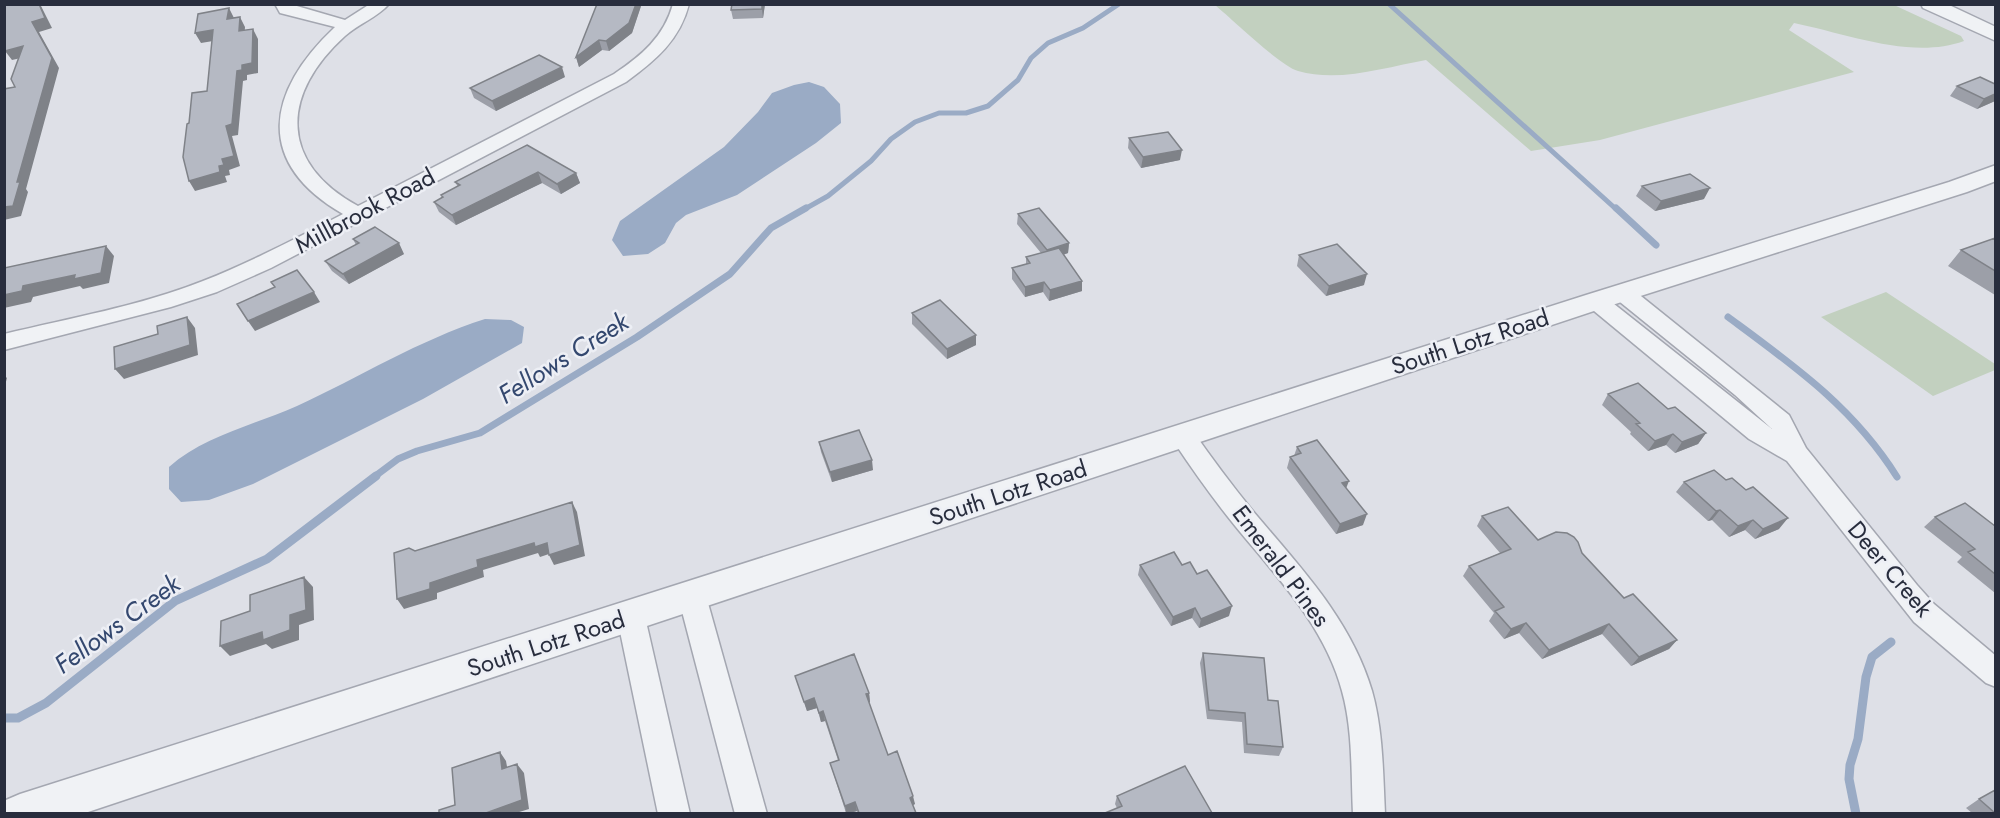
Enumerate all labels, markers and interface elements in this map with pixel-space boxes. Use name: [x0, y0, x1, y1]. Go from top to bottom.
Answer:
street label: Millbrook Road: [289, 159, 441, 262]
street label: South Lotz Road: [1386, 300, 1553, 384]
water label: Fellows Creek: [490, 302, 637, 413]
street label: South Lotz Road: [924, 451, 1091, 535]
street label: Emerald Pines: [1224, 497, 1339, 634]
street label: Deer Creek: [1840, 513, 1941, 625]
water label: Fellows Creek: [46, 564, 189, 683]
street label: South Lotz Road: [462, 602, 629, 686]

